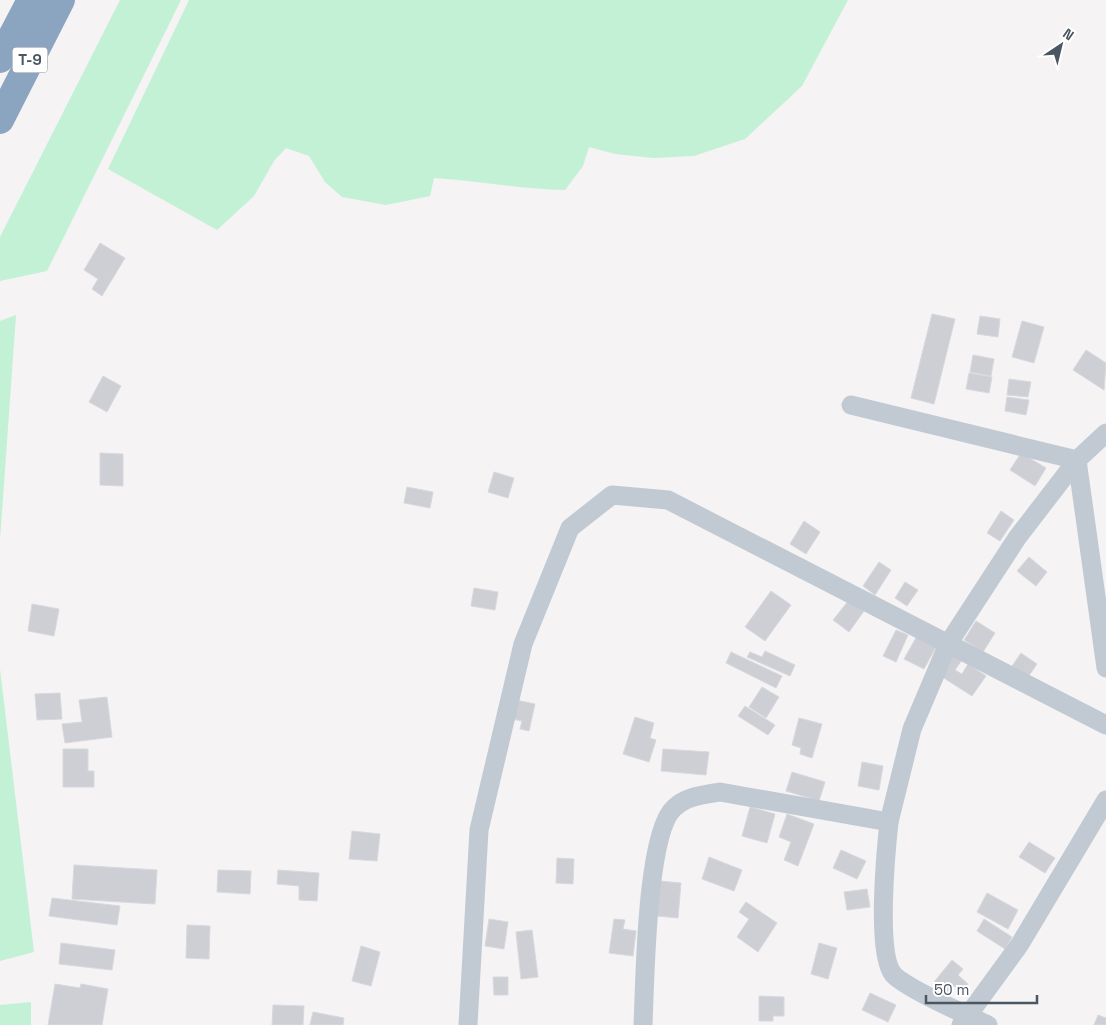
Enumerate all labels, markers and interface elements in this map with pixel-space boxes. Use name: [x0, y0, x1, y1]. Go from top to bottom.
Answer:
north arrow: [1036, 20, 1086, 70]
text: N: [1059, 24, 1077, 44]
road number: T-9: [12, 48, 48, 72]
scale bar: [926, 972, 1037, 1004]
text: 50 m: [934, 980, 969, 999]

